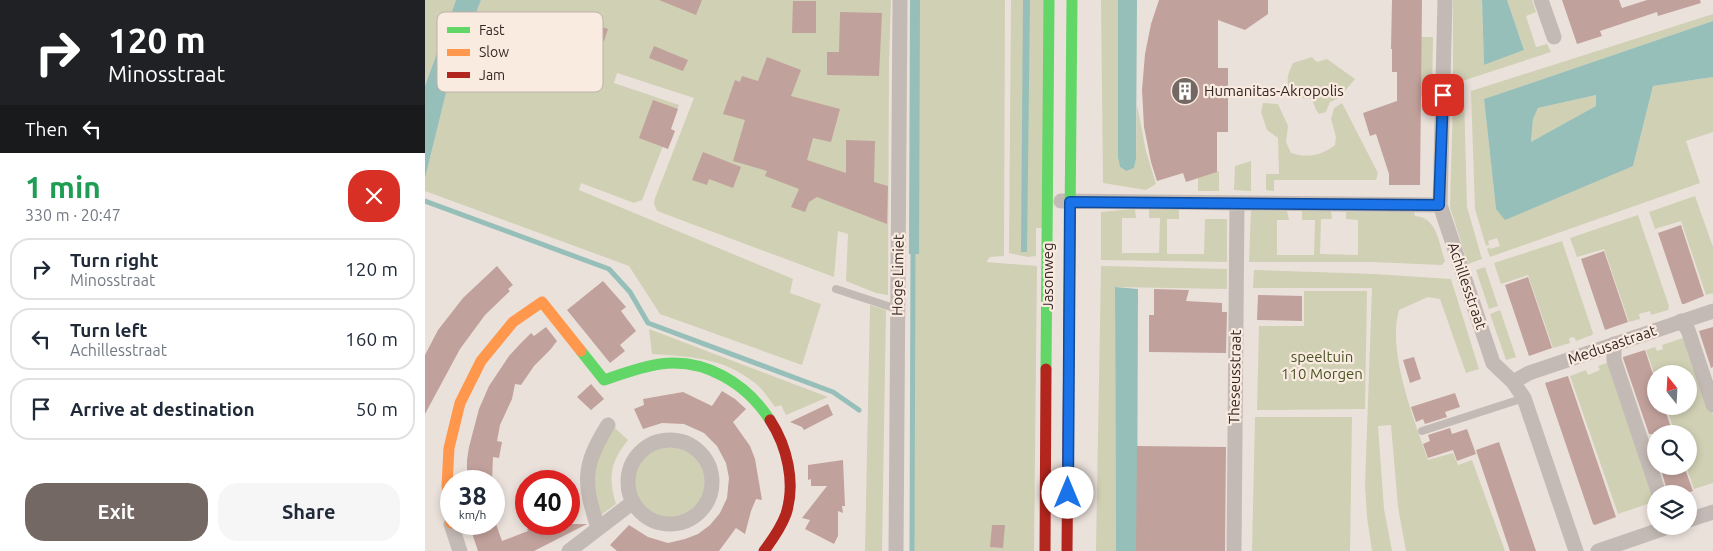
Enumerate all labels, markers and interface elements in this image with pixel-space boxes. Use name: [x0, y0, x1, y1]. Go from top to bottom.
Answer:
legend: [437, 12, 603, 92]
icon: right: [25, 20, 90, 85]
text: 120 m: [108, 20, 206, 60]
text: Fast: [479, 22, 505, 38]
text: Slow: [479, 44, 509, 60]
text: Minosstraat: [108, 61, 225, 86]
text: Jam: [479, 67, 505, 83]
pin: [1422, 74, 1464, 116]
building icon: Humanitas-Akropolis: [1170, 76, 1200, 106]
icon: arrive: [1429, 81, 1457, 109]
place label: Humanitas-Akropolis: [1204, 82, 1344, 99]
icon: left: [78, 115, 106, 143]
text: Then: [25, 118, 68, 140]
text: 1 min: [25, 170, 101, 204]
button: close: [348, 170, 400, 222]
text: 330 m · 20:47: [25, 206, 121, 224]
street label: Hoge Limiet: [888, 234, 907, 316]
street label: Achillesstraat: [1445, 240, 1490, 332]
street label: Jasonweg: [1039, 242, 1056, 310]
text: Turn right: [70, 249, 158, 271]
icon: right: [27, 255, 55, 283]
text: 120 m: [345, 258, 398, 280]
text: Minosstraat: [70, 271, 155, 289]
text: Turn left: [70, 319, 148, 341]
street label: Medusastraat: [1565, 321, 1658, 368]
icon: left: [27, 325, 55, 353]
text: 160 m: [345, 328, 398, 350]
street label: Theseusstraat: [1225, 330, 1244, 424]
text: Achillesstraat: [70, 341, 167, 359]
park label: speeltuin 110 Morgen: [1281, 348, 1363, 382]
north arrow: [1647, 365, 1697, 415]
map controls: [1647, 365, 1697, 535]
icon: arrive: [27, 395, 55, 423]
text: Arrive at destination: [70, 398, 255, 420]
text: 50 m: [356, 398, 398, 420]
button: search: [1647, 425, 1697, 475]
position arrow: [1041, 466, 1093, 518]
speed limit sign: 40: [515, 470, 580, 535]
text: 38: [458, 482, 487, 510]
button: Exit: [25, 483, 208, 541]
button: Share: [218, 483, 400, 541]
button: layers: [1647, 485, 1697, 535]
text: km/h: [459, 508, 486, 521]

